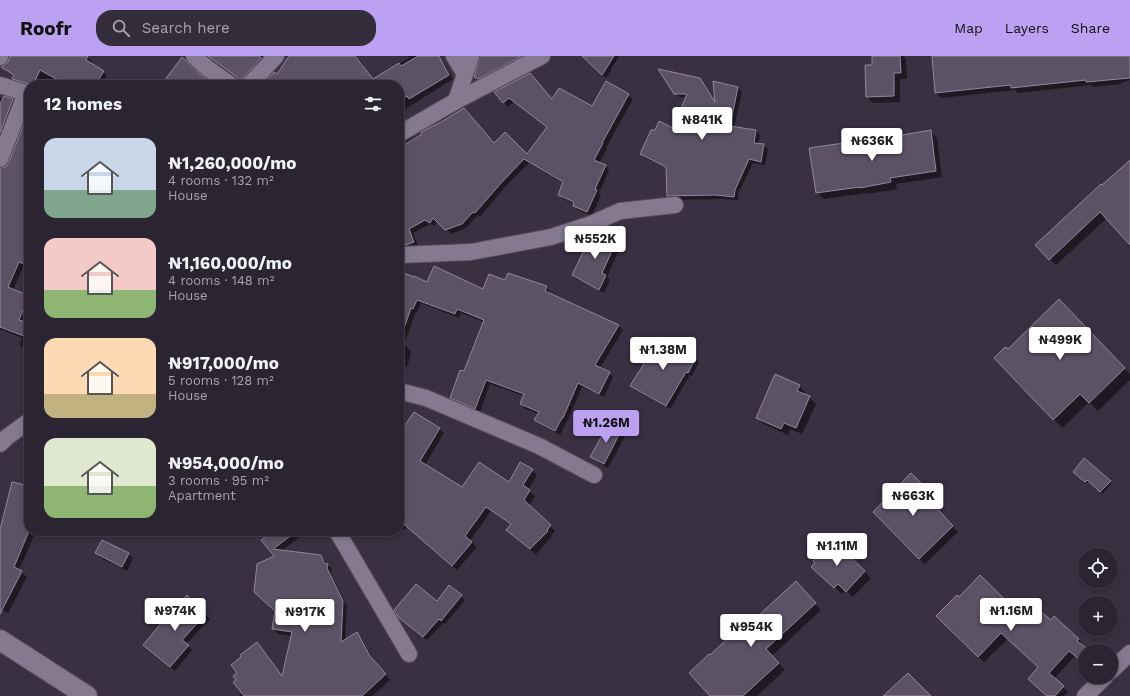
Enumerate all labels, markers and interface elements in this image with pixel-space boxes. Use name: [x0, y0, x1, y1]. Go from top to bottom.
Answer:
search box: [96, 10, 376, 46]
text: Roofr: [20, 17, 72, 40]
icon: search: [110, 17, 132, 39]
text: Search here: [142, 19, 230, 37]
text: Map: [954, 20, 983, 36]
text: Layers: [1005, 20, 1049, 36]
text: Share: [1071, 20, 1110, 36]
icon: filters: [362, 93, 384, 115]
text: 12 homes: [44, 94, 122, 114]
pin: ₦841K: [674, 107, 730, 141]
text: ₦841K: [681, 112, 723, 127]
pin: ₦636K: [844, 128, 900, 162]
text: ₦636K: [850, 133, 894, 148]
text: ₦1,260,000/mo: [168, 153, 296, 173]
icon: home: [76, 154, 124, 202]
text: 4 rooms · 132 m²: [168, 173, 274, 188]
text: House: [168, 188, 208, 203]
pin: ₦552K: [567, 226, 623, 260]
text: ₦552K: [574, 231, 616, 246]
text: ₦1,160,000/mo: [168, 253, 292, 273]
icon: home: [76, 254, 124, 302]
text: 4 rooms · 148 m²: [168, 273, 274, 288]
text: House: [168, 288, 208, 303]
pin: ₦499K: [1032, 327, 1088, 361]
text: ₦499K: [1038, 332, 1082, 347]
pin: ₦1.38M: [630, 337, 696, 371]
text: ₦1.38M: [639, 342, 687, 357]
text: ₦917,000/mo: [168, 353, 279, 373]
icon: home: [76, 354, 124, 402]
text: 5 rooms · 128 m²: [168, 373, 274, 388]
text: House: [168, 388, 208, 403]
pin: ₦1.26M: [573, 410, 639, 444]
text: ₦1.26M: [582, 415, 630, 430]
text: ₦954,000/mo: [168, 453, 284, 473]
icon: home: [76, 454, 124, 502]
text: 3 rooms · 95 m²: [168, 473, 269, 488]
pin: ₦663K: [885, 483, 941, 517]
text: Apartment: [168, 488, 236, 503]
text: ₦663K: [891, 488, 935, 503]
pin: ₦1.11M: [804, 533, 870, 567]
text: ₦1.11M: [816, 538, 858, 553]
map controls: [1078, 548, 1118, 684]
button: locate: [1078, 548, 1118, 588]
button: +: [1078, 596, 1118, 636]
pin: ₦974K: [147, 598, 203, 632]
pin: ₦1.16M: [978, 598, 1044, 632]
pin: ₦917K: [277, 599, 333, 633]
text: ₦974K: [154, 603, 196, 618]
text: ₦1.16M: [989, 603, 1033, 618]
text: ₦917K: [284, 604, 326, 619]
pin: ₦954K: [723, 614, 779, 648]
text: ₦954K: [729, 619, 773, 634]
button: −: [1078, 644, 1118, 684]

